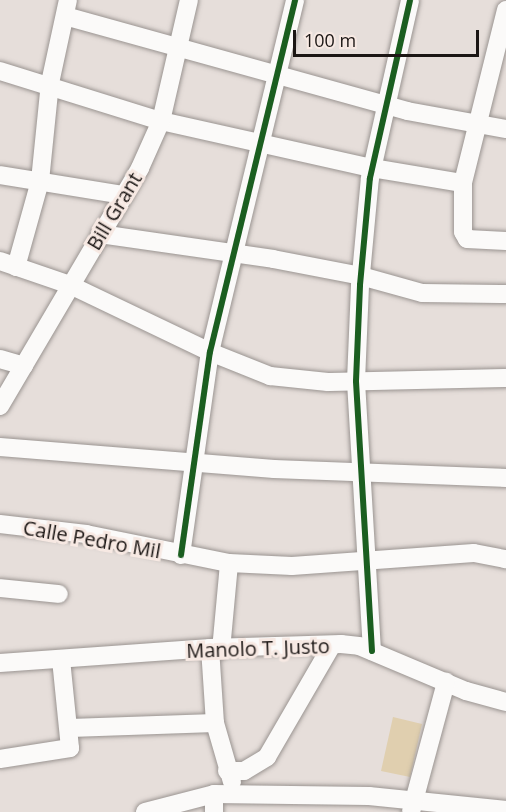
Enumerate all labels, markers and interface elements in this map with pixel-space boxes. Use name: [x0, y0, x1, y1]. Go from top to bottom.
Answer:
scale bar: [296, 18, 482, 56]
text: 100 m: [304, 28, 356, 52]
street label: Bill Grant: [81, 168, 147, 254]
street label: Calle Pedro Mil: [21, 515, 163, 563]
street label: Manolo T. Justo: [186, 634, 330, 662]

